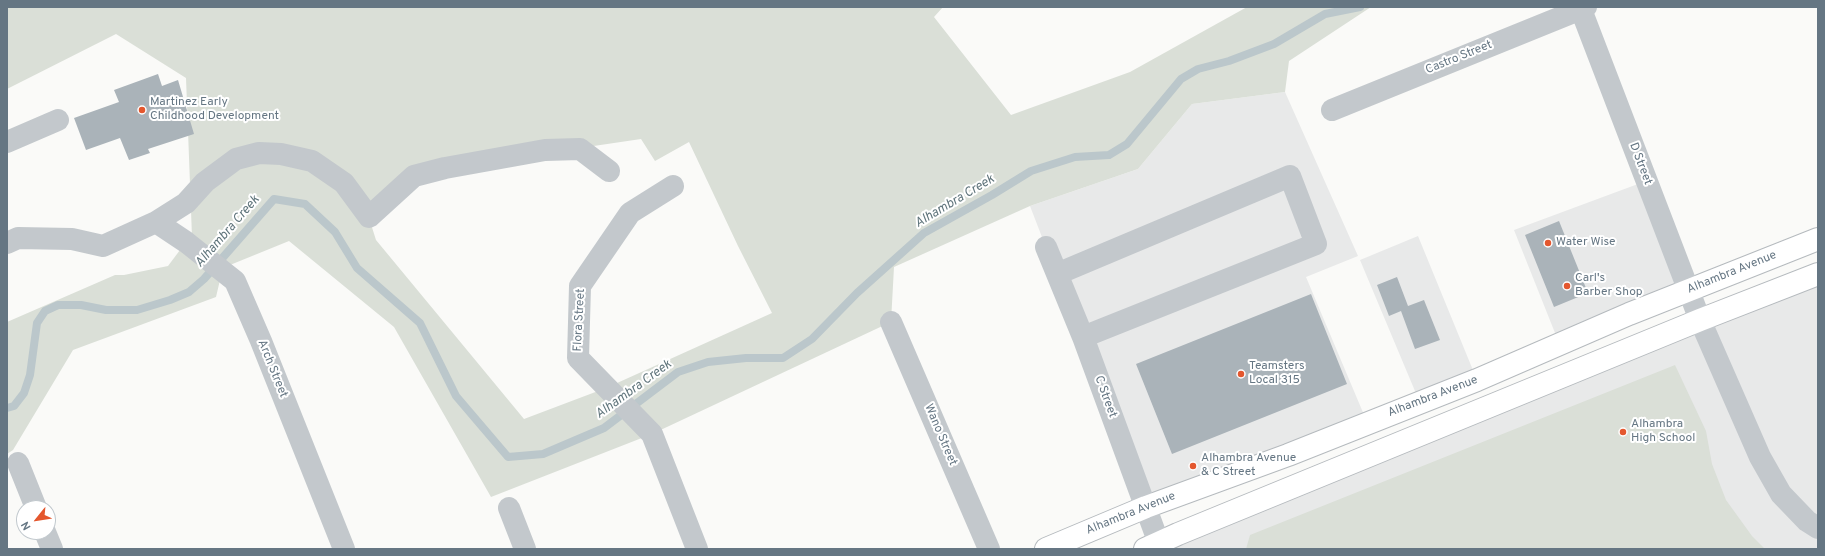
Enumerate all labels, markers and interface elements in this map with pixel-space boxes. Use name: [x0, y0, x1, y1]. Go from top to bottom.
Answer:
street label: Castro Street: [1424, 38, 1494, 78]
place label: Martinez Early Childhood Development: [150, 96, 279, 124]
marker: Martinez Early Childhood Development: [137, 105, 147, 115]
street label: D Street: [1625, 141, 1655, 187]
water label: Alhambra Creek: [912, 172, 998, 232]
water label: Alhambra Creek: [193, 193, 263, 271]
place label: Water Wise: [1556, 236, 1615, 250]
marker: Water Wise: [1543, 238, 1553, 248]
street label: Alhambra Avenue: [1685, 249, 1779, 297]
place label: Carl's Barber Shop: [1575, 272, 1643, 300]
marker: Carl's Barber Shop: [1562, 281, 1572, 291]
street label: Flora Street: [571, 288, 589, 352]
street label: Arch Street: [254, 338, 290, 400]
water label: Alhambra Creek: [593, 357, 675, 423]
place label: Teamsters Local 315: [1249, 360, 1305, 388]
marker: Teamsters Local 315: [1236, 369, 1246, 379]
street label: Alhambra Avenue: [1386, 373, 1480, 421]
street label: C Street: [1091, 374, 1119, 420]
street label: Wano Street: [921, 402, 959, 468]
place label: Alhambra High School: [1631, 418, 1695, 446]
marker: Alhambra High School: [1618, 427, 1628, 437]
place label: Alhambra Avenue & C Street: [1201, 452, 1296, 480]
marker: Alhambra Avenue & C Street: [1188, 461, 1198, 471]
street label: Alhambra Avenue: [1084, 490, 1178, 538]
north arrow: [16, 500, 56, 540]
text: N: [18, 519, 35, 532]

